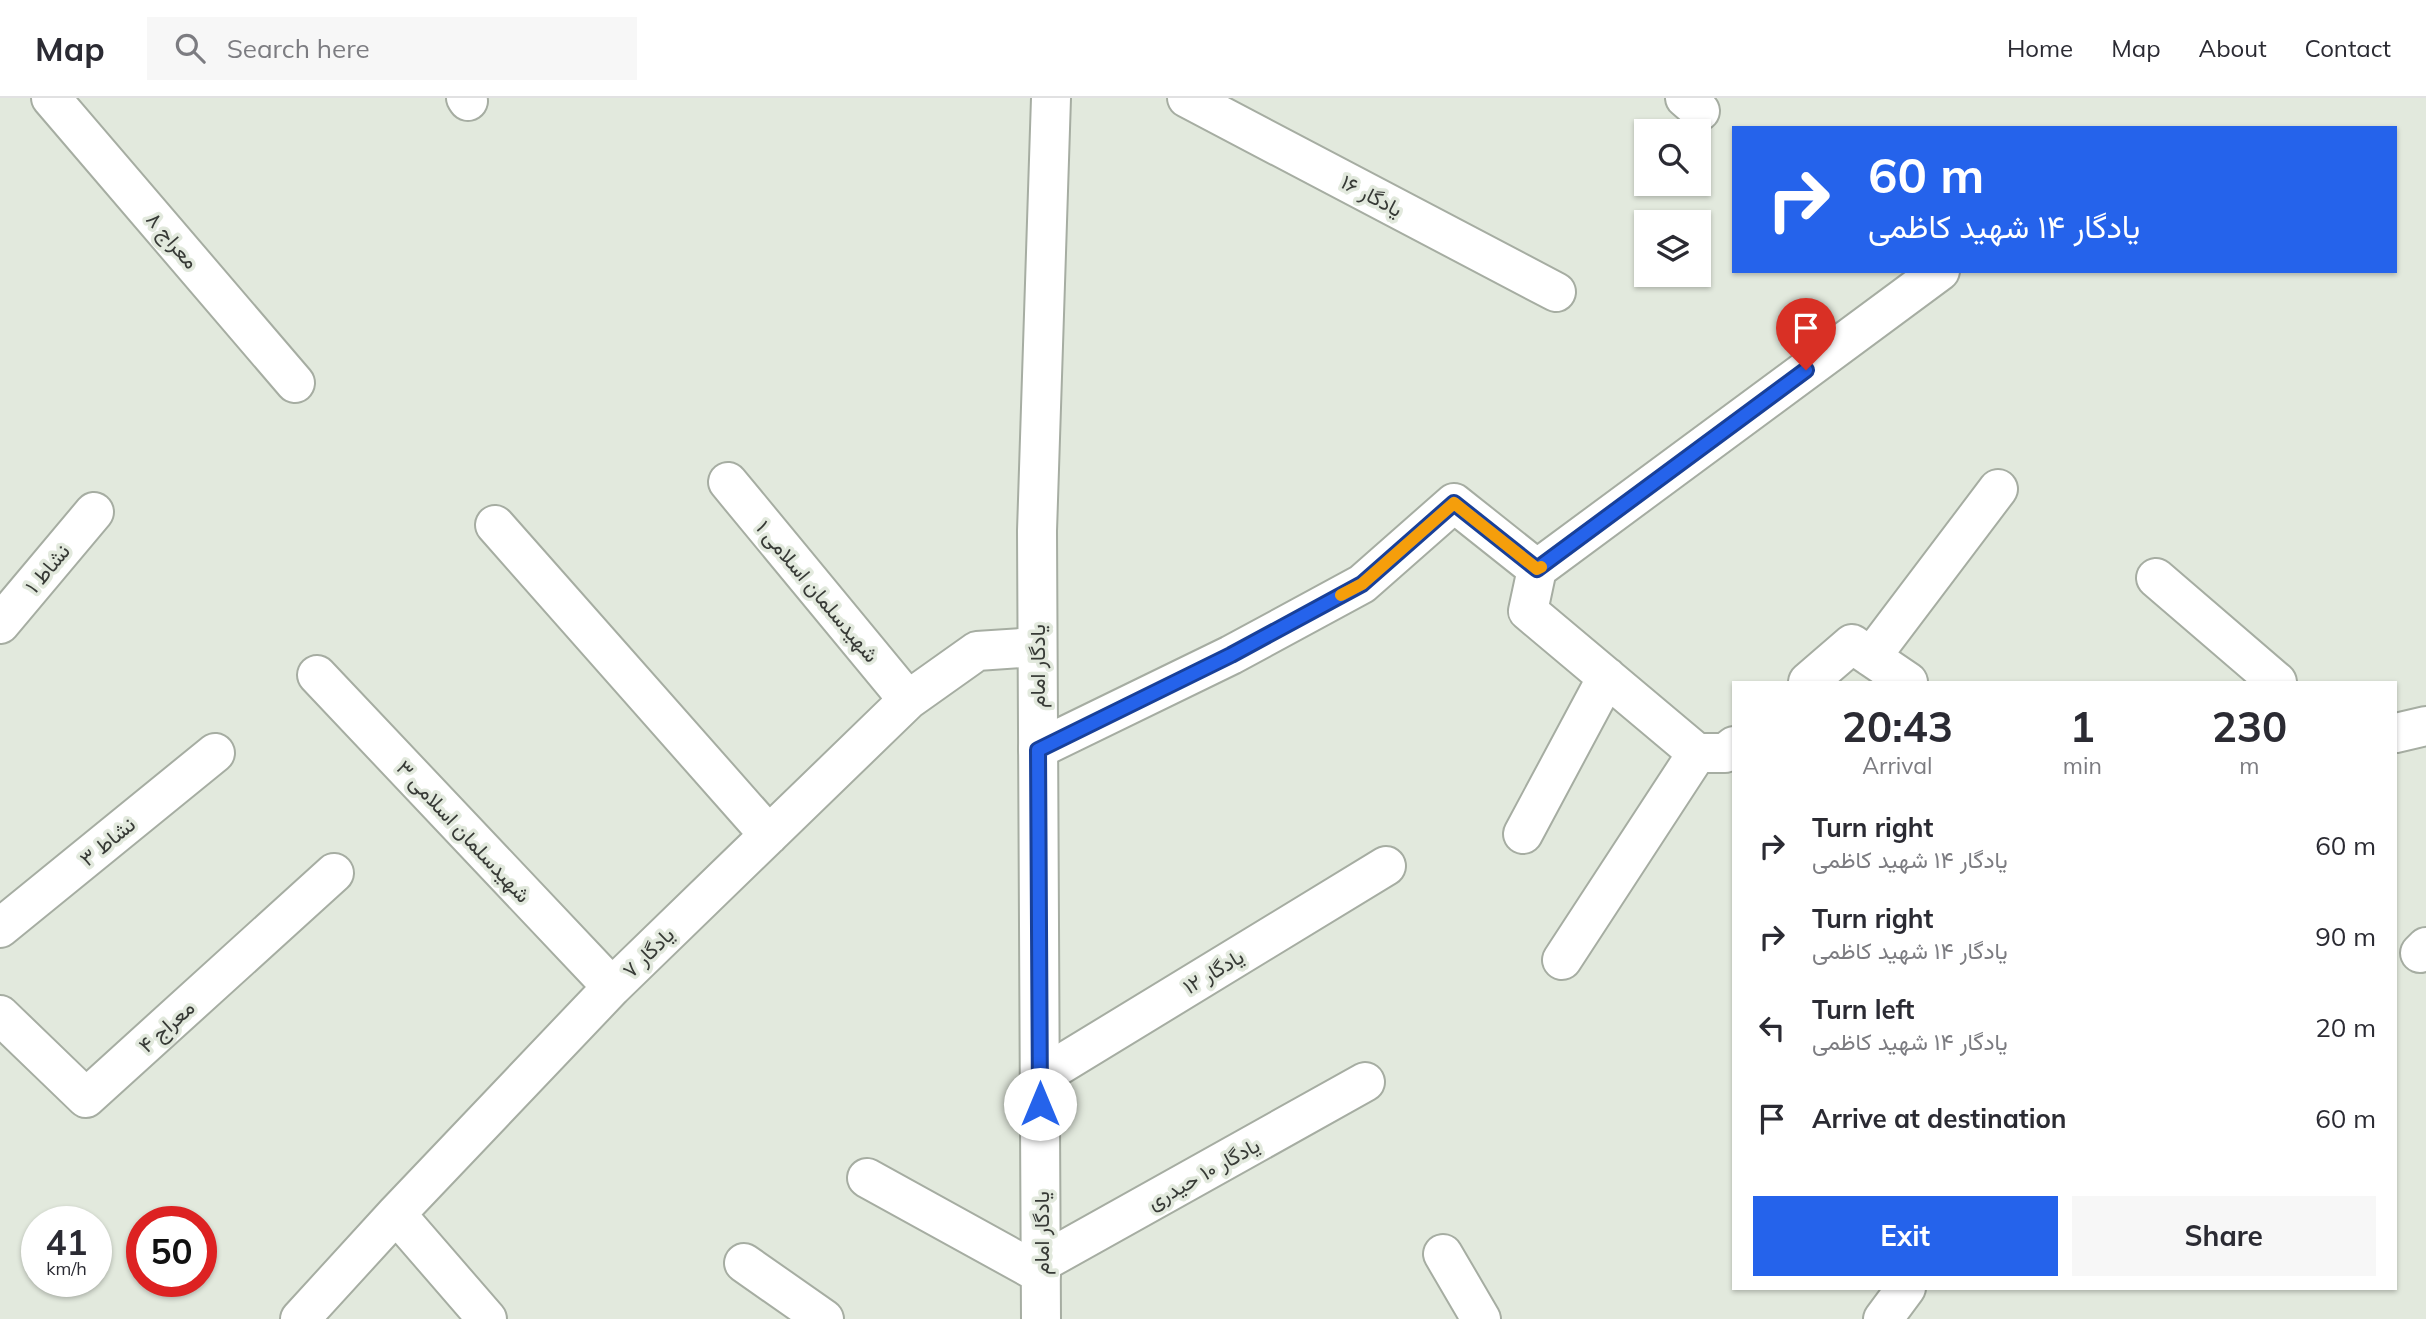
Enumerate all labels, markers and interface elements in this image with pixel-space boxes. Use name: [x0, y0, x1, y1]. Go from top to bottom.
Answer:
search box: [147, 17, 637, 80]
text: Map: [35, 28, 105, 69]
icon: search: [171, 29, 209, 67]
text: Search here: [227, 32, 370, 65]
text: Home: [2007, 33, 2073, 63]
text: Map: [2111, 33, 2161, 63]
text: About: [2199, 33, 2267, 63]
text: Contact: [2305, 33, 2391, 63]
map controls: [1634, 119, 1711, 287]
button: search: [1634, 119, 1711, 196]
text: 60 m: [1868, 144, 1984, 205]
icon: right: [1753, 154, 1844, 245]
street label: یادگار ۱۶: [1336, 168, 1407, 223]
street label: معراج ۸: [140, 206, 205, 275]
text: یادگار ۱۴ شهید کاظمی: [1868, 206, 2140, 246]
button: layers: [1634, 210, 1711, 287]
pin: [1776, 298, 1836, 370]
icon: arrive: [1787, 309, 1825, 347]
street label: شهیدسلمان اسلامی ۱: [750, 515, 885, 668]
street label: نشاط ۱: [19, 538, 75, 598]
street label: یادگار امام: [1024, 624, 1052, 708]
text: 20:43: [1842, 700, 1953, 753]
text: 1: [2070, 700, 2095, 753]
text: 230: [2212, 700, 2287, 753]
text: Arrival: [1862, 751, 1933, 780]
text: min: [2063, 751, 2102, 780]
text: m: [2239, 751, 2260, 780]
street label: شهیدسلمان اسلامی ۳: [391, 755, 537, 908]
street label: نشاط ۳: [74, 811, 140, 871]
text: Turn right: [1812, 811, 1933, 844]
icon: right: [1753, 827, 1791, 865]
text: 60 m: [2315, 829, 2376, 862]
text: یادگار ۱۴ شهید کاظمی: [1812, 845, 2008, 874]
text: Turn right: [1812, 902, 1933, 935]
icon: right: [1753, 918, 1791, 956]
text: 90 m: [2315, 920, 2376, 953]
street label: یادگار ۷: [617, 921, 680, 984]
text: یادگار ۱۴ شهید کاظمی: [1812, 936, 2008, 965]
street label: یادگار ۱۲: [1178, 943, 1249, 1000]
text: Turn left: [1812, 993, 1914, 1026]
street label: معراج ۴: [133, 994, 201, 1059]
icon: left: [1753, 1009, 1791, 1047]
text: 20 m: [2315, 1011, 2376, 1044]
text: یادگار ۱۴ شهید کاظمی: [1812, 1027, 2008, 1056]
position arrow: [1003, 1067, 1077, 1141]
icon: arrive: [1753, 1100, 1791, 1138]
text: Arrive at destination: [1812, 1102, 2067, 1135]
text: 60 m: [2315, 1102, 2376, 1135]
street label: یادگار ۱۰ حیدری: [1142, 1131, 1264, 1215]
street label: یادگار امام: [1028, 1191, 1056, 1275]
button: Exit: [1753, 1196, 2058, 1276]
button: Share: [2072, 1196, 2376, 1276]
speed limit sign: 50: [126, 1206, 217, 1297]
text: 41: [45, 1220, 88, 1264]
text: km/h: [46, 1257, 87, 1280]

